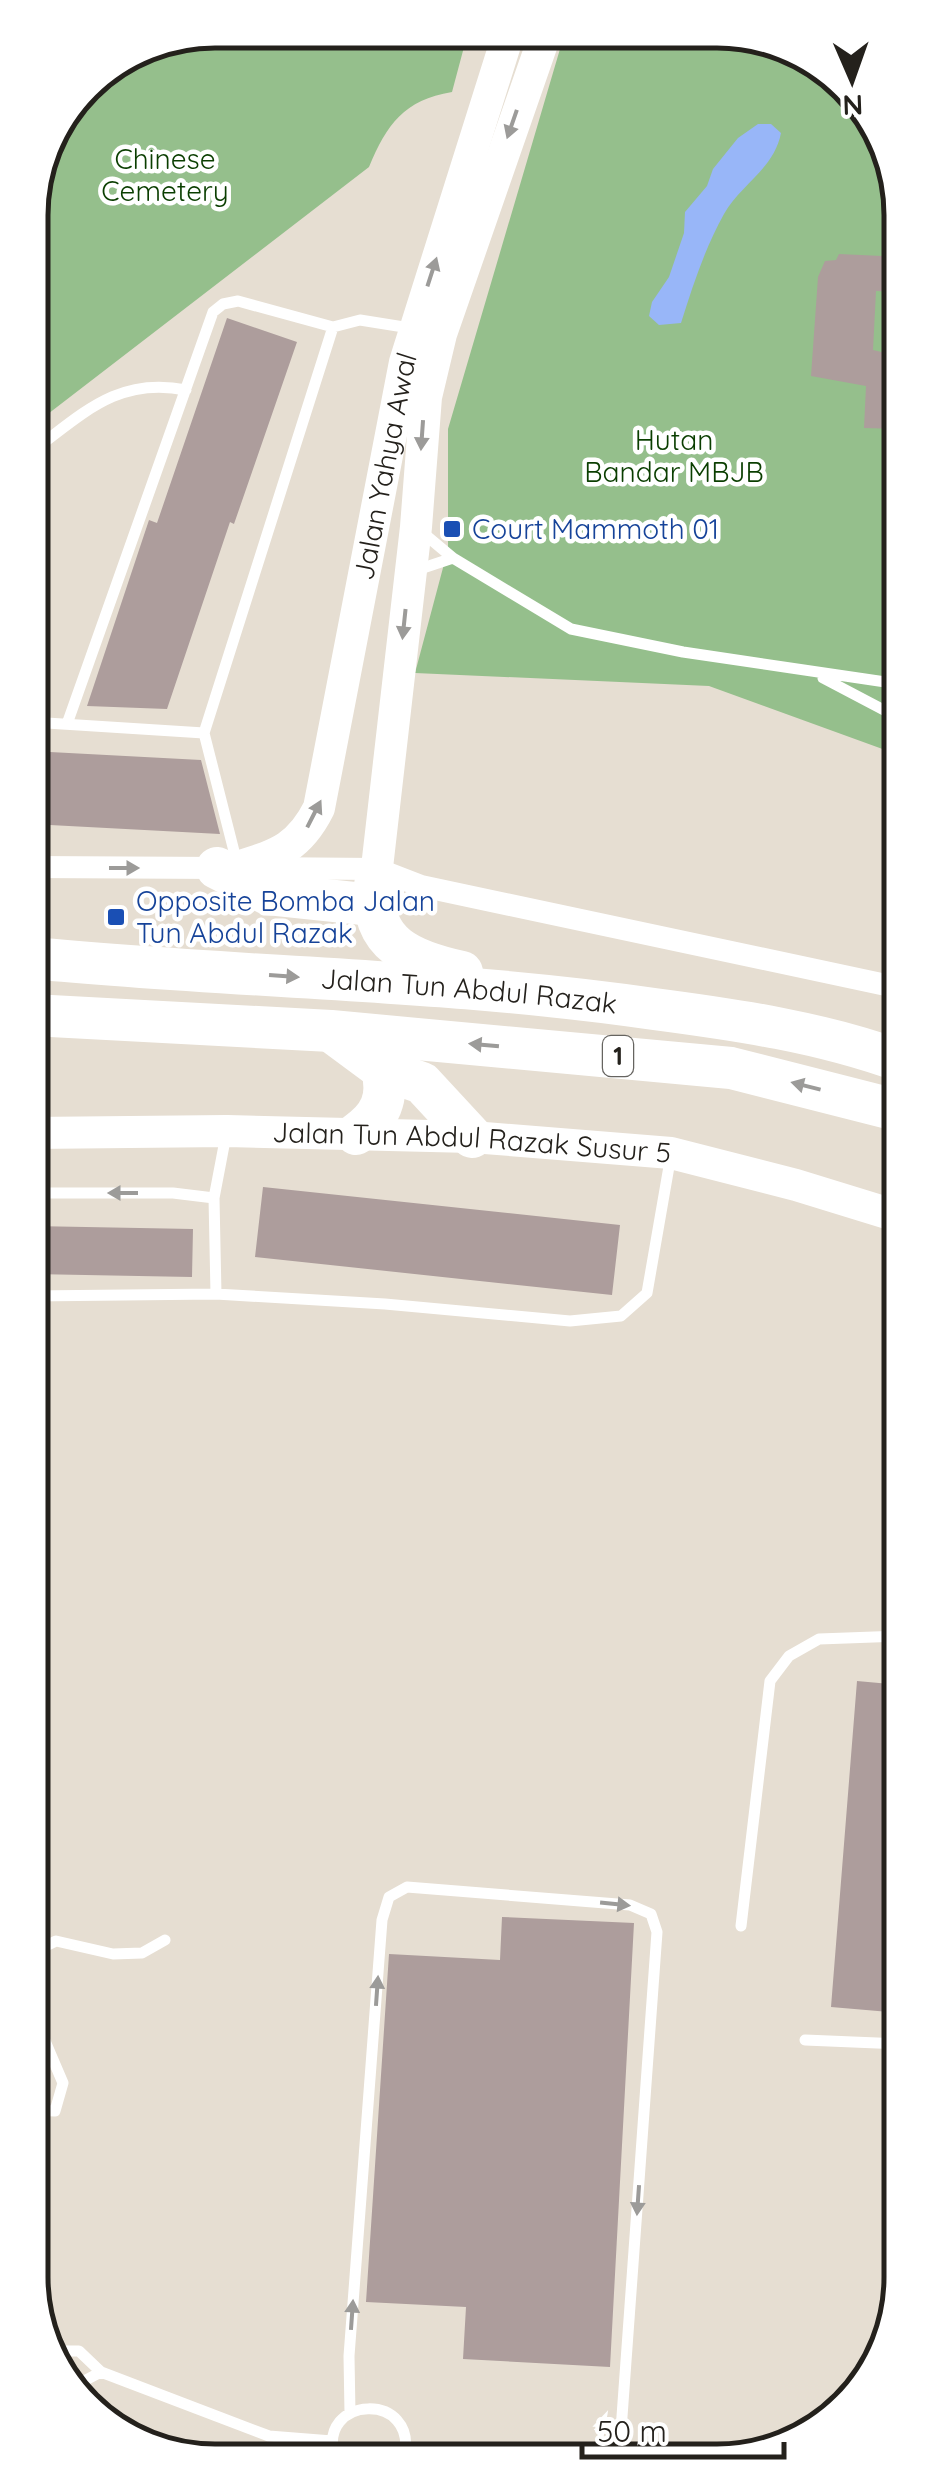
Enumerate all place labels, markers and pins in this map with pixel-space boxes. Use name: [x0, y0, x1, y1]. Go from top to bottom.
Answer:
place label: Court Mammoth 01: [472, 511, 719, 546]
marker: Court Mammoth 01: [441, 518, 463, 540]
place label: Opposite Bomba Jalan Tun Abdul Razak: [136, 883, 435, 950]
marker: Opposite Bomba Jalan Tun Abdul Razak: [105, 906, 127, 928]

